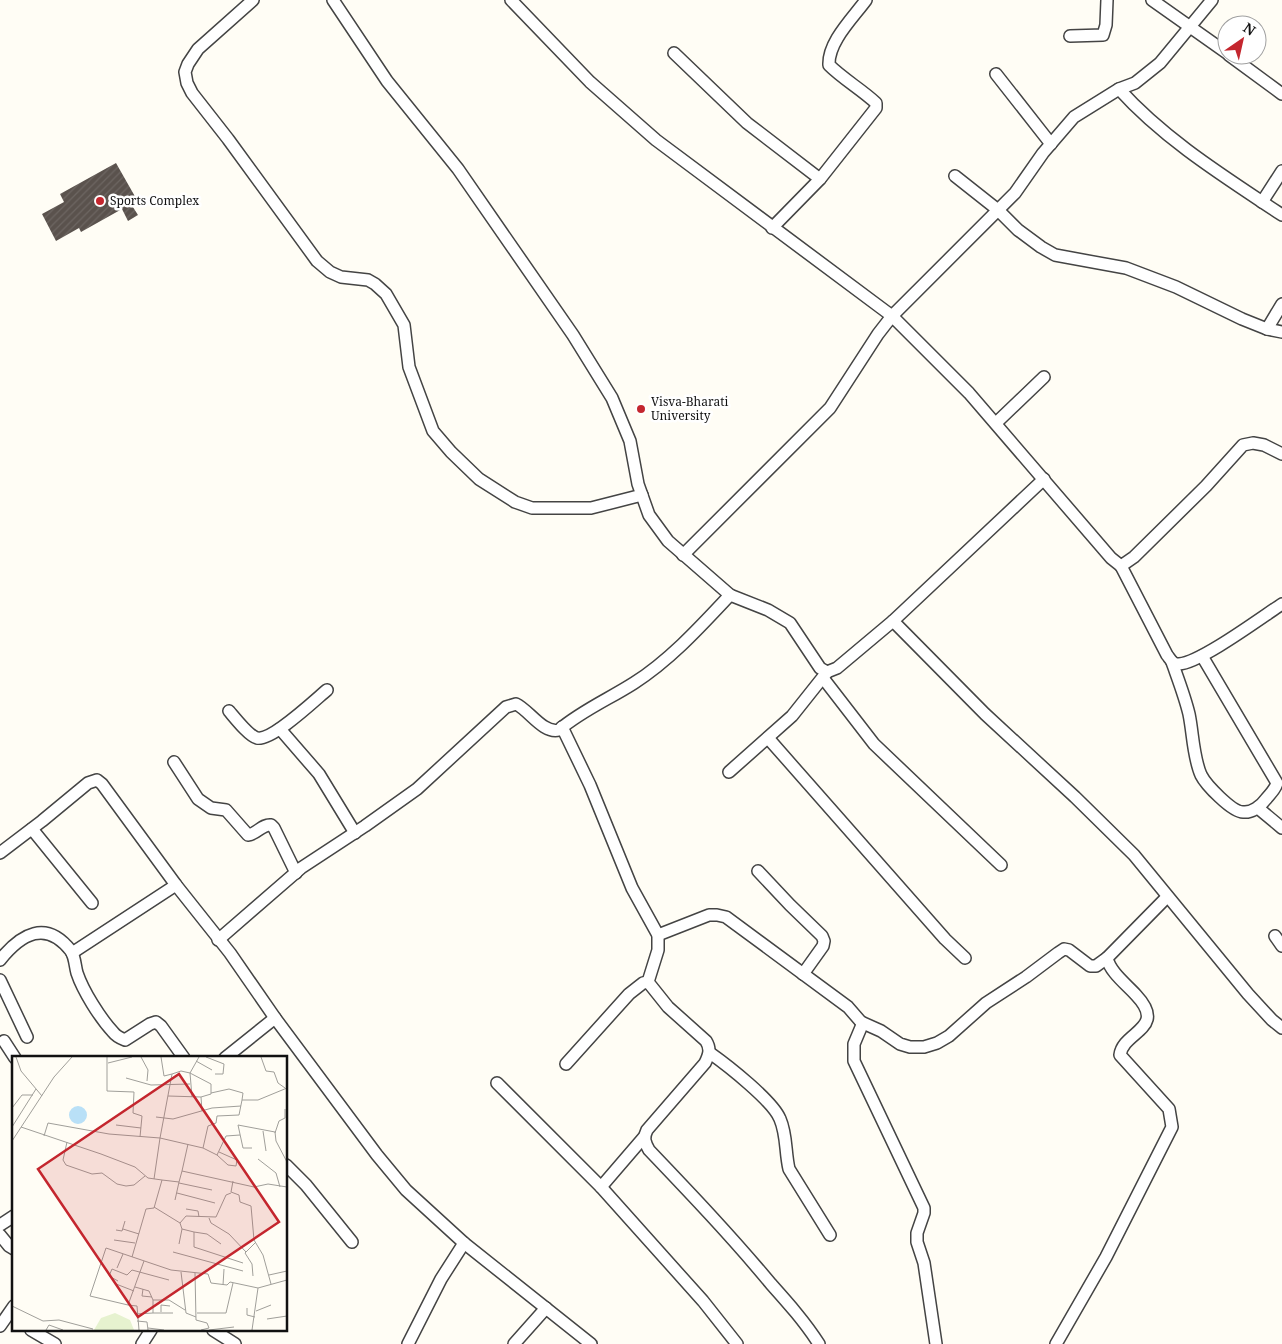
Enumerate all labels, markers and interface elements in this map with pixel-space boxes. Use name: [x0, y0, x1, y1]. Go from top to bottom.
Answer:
north arrow: [1217, 15, 1267, 65]
text: N: [1240, 18, 1259, 40]
place label: Sports Complex: [110, 192, 199, 209]
marker: Sports Complex: [94, 195, 106, 207]
place label: Visva-Bharati University: [651, 393, 728, 424]
marker: Visva-Bharati University: [635, 403, 647, 415]
inset map: [12, 1056, 288, 1332]

